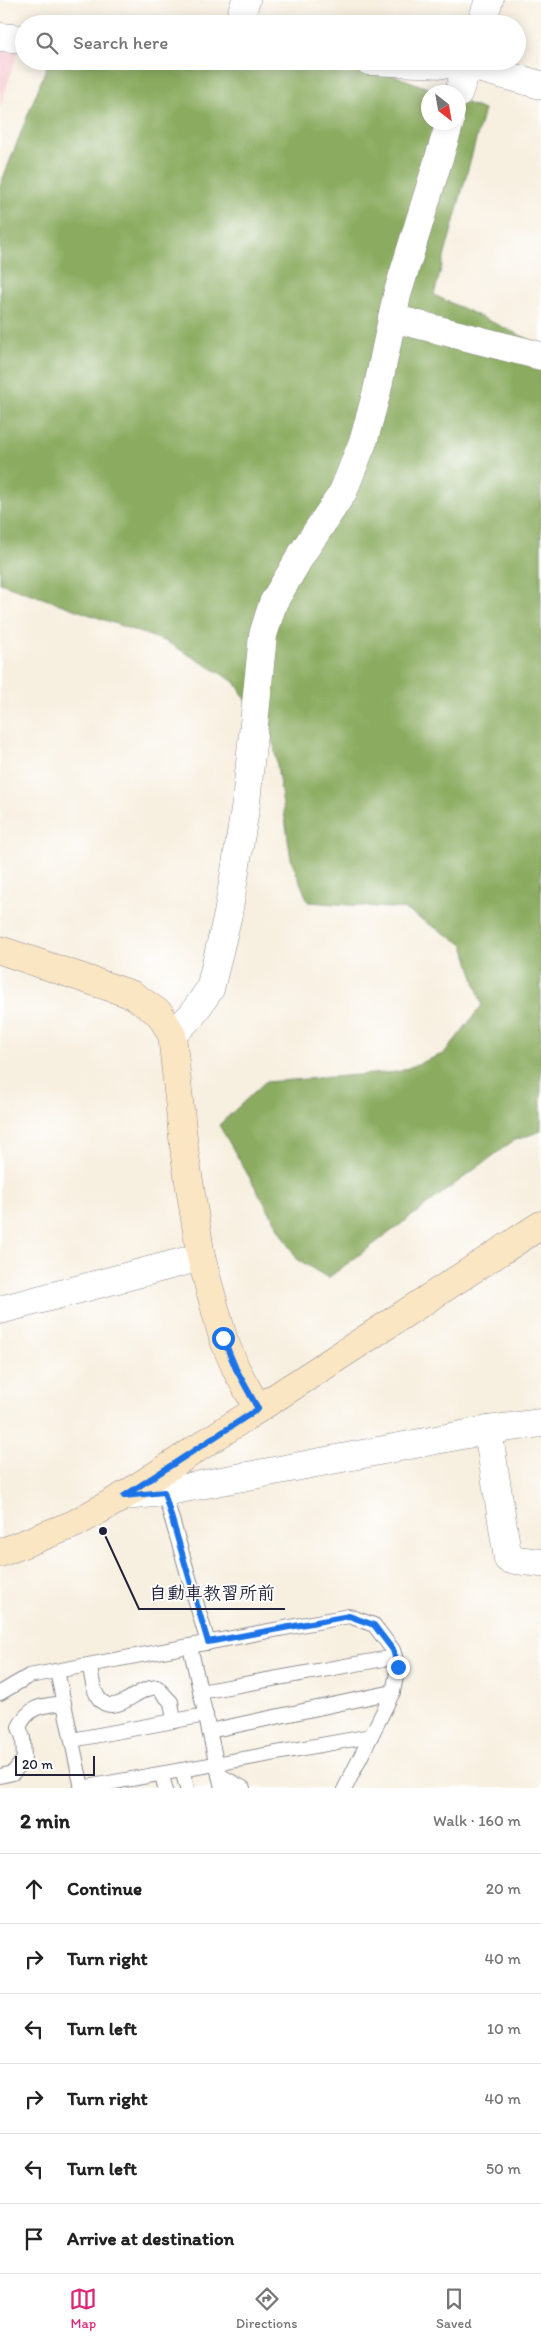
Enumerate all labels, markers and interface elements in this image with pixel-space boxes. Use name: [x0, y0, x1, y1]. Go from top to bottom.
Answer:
search box: [15, 15, 526, 70]
icon: search: [33, 29, 61, 57]
text: Search here: [73, 31, 168, 54]
north arrow: [421, 85, 466, 130]
route start: [212, 1327, 235, 1350]
callout: 自動車教習所前: [139, 1576, 285, 1609]
text: 自動車教習所前: [149, 1582, 275, 1604]
route end: [387, 1656, 410, 1679]
scale bar: [15, 1753, 95, 1776]
text: 20 m: [22, 1756, 53, 1773]
text: 2 min: [20, 1808, 70, 1833]
text: Walk · 160 m: [433, 1811, 521, 1830]
icon: ahead: [20, 1875, 48, 1903]
text: Continue: [67, 1877, 142, 1900]
text: 20 m: [486, 1879, 521, 1898]
icon: right: [20, 1945, 48, 1973]
text: Turn right: [67, 1947, 148, 1970]
text: 40 m: [484, 1949, 521, 1968]
icon: left: [20, 2015, 48, 2043]
text: Turn left: [67, 2017, 137, 2040]
text: 10 m: [487, 2019, 521, 2038]
icon: right: [20, 2085, 48, 2113]
text: Turn right: [67, 2087, 148, 2110]
text: 40 m: [484, 2089, 521, 2108]
icon: left: [20, 2155, 48, 2183]
text: Turn left: [67, 2157, 137, 2180]
text: 50 m: [486, 2159, 521, 2178]
icon: arrive: [20, 2225, 48, 2253]
text: Arrive at destination: [67, 2227, 234, 2250]
tab: Map: [69, 2285, 97, 2332]
tab: Directions: [236, 2285, 297, 2332]
tab: Saved: [436, 2285, 472, 2332]

